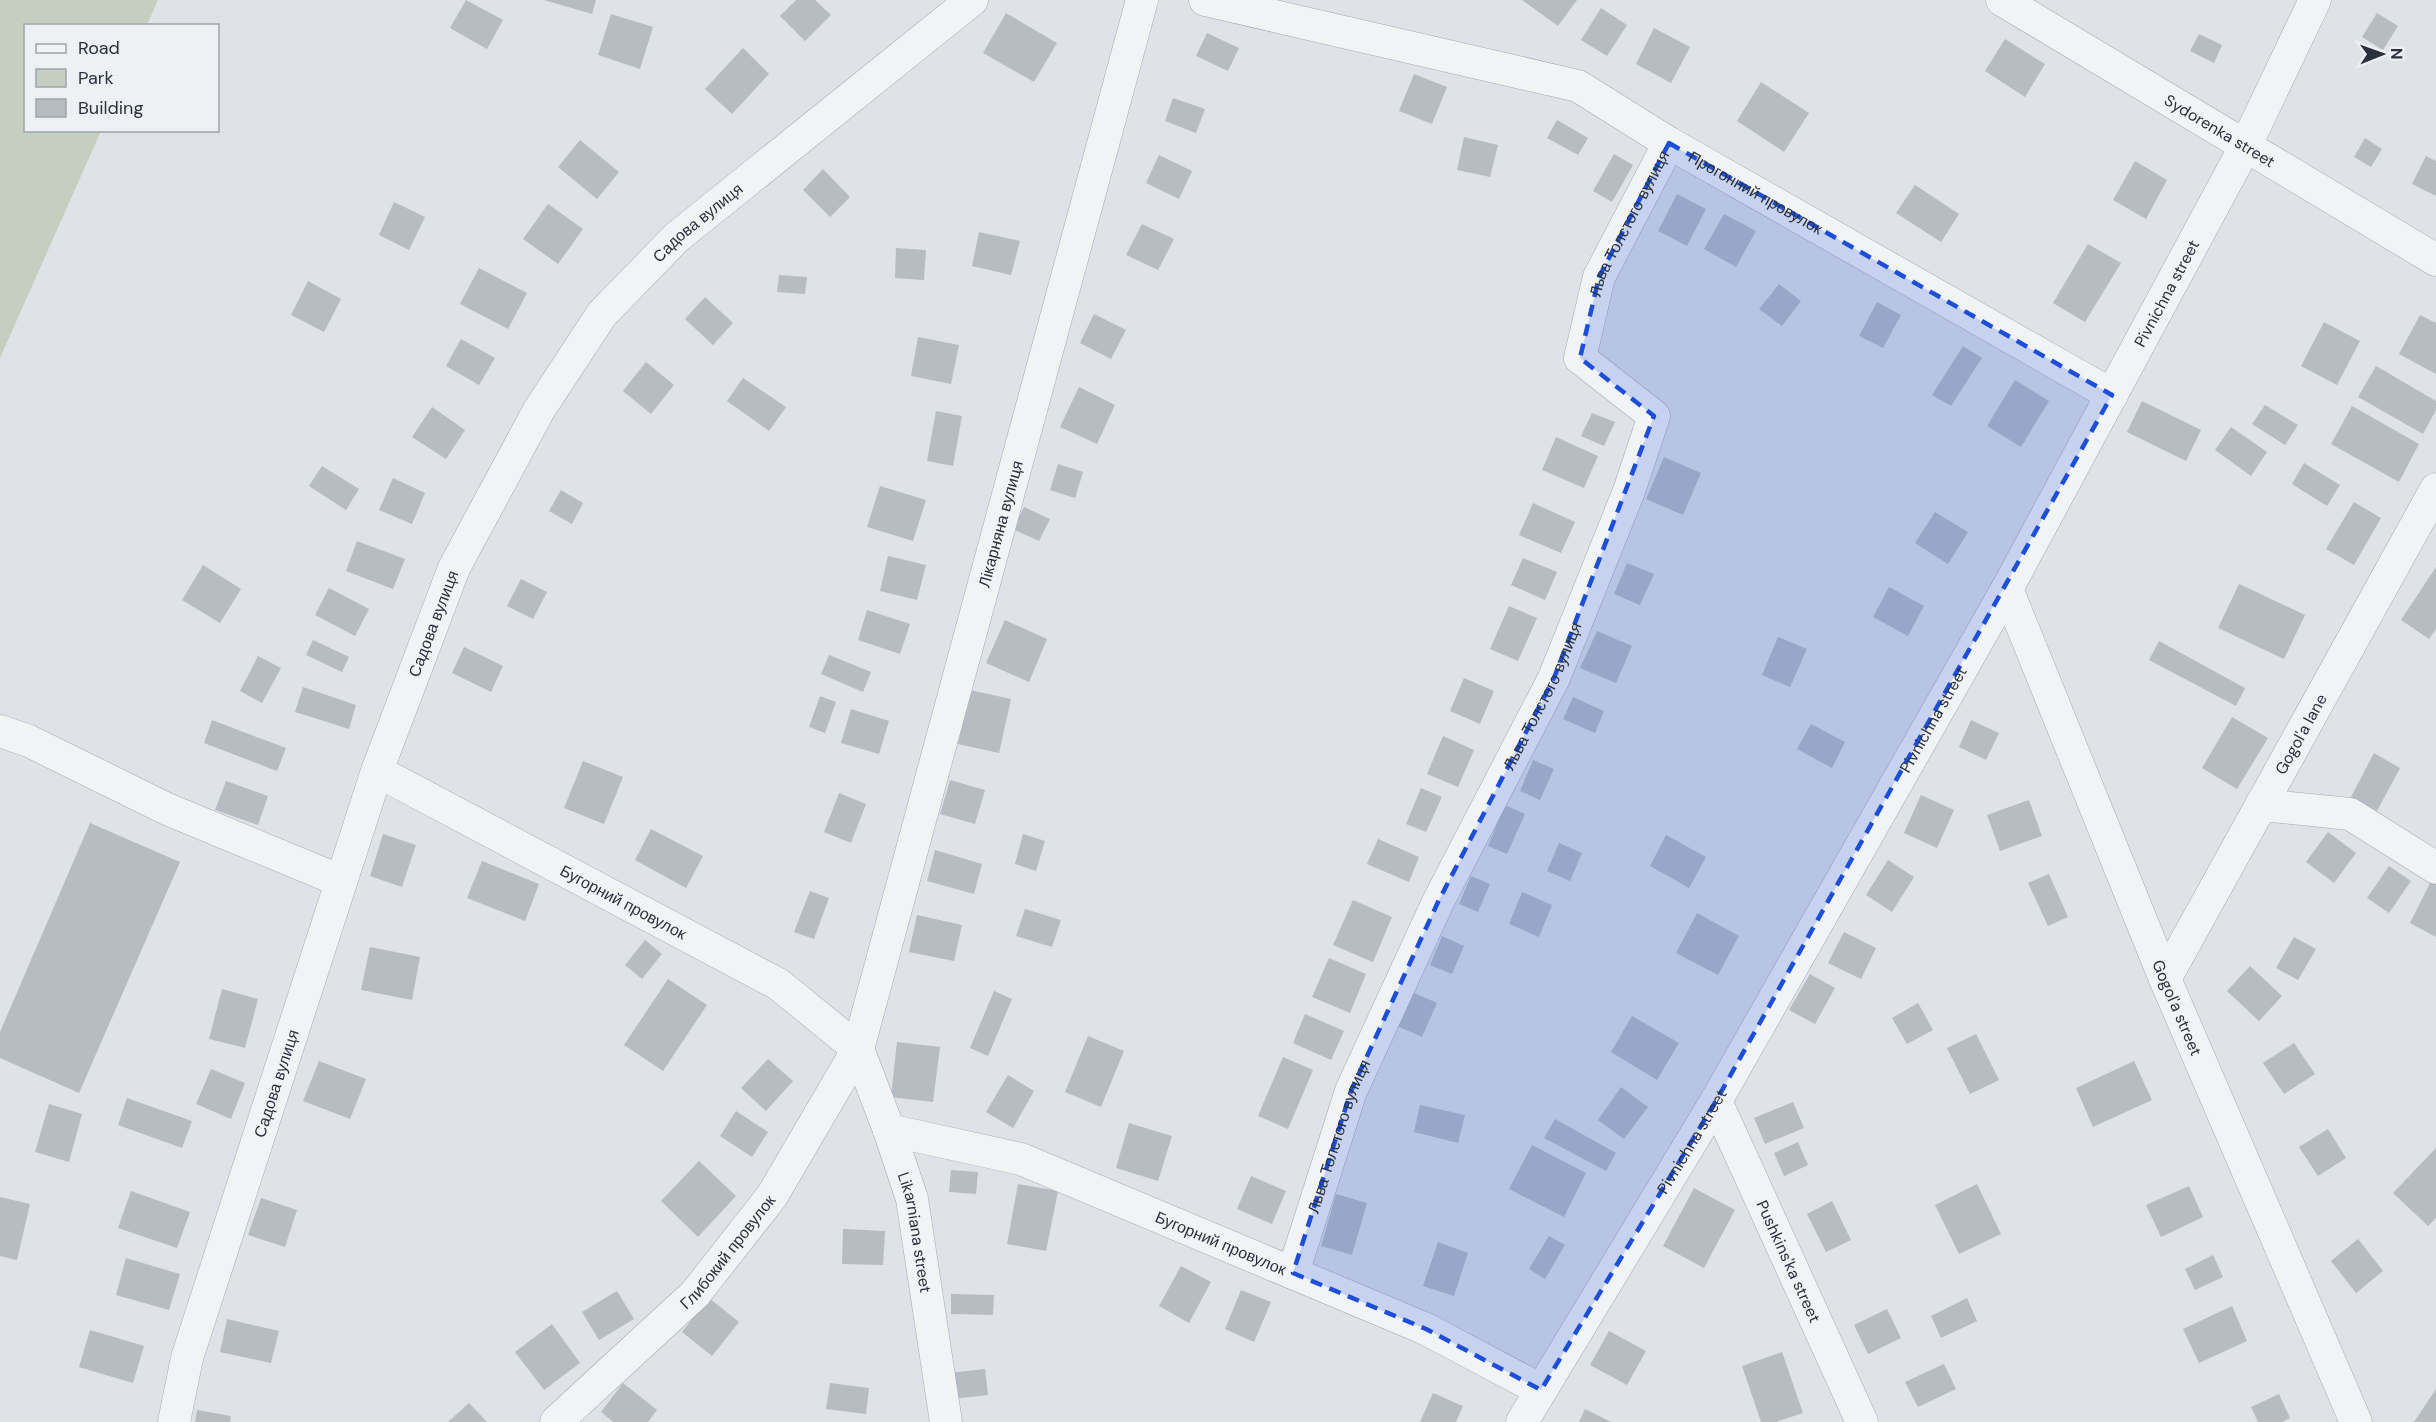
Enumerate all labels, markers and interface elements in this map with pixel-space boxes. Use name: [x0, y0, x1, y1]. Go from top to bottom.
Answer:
legend: [24, 24, 219, 132]
north arrow: [2352, 24, 2412, 84]
text: Road: [78, 36, 120, 60]
text: N: [2386, 48, 2407, 60]
text: Park: [78, 66, 114, 90]
street label: Sydorenka street: [2161, 89, 2279, 172]
text: Building: [78, 96, 143, 120]
street label: Прогонний провулок: [1685, 146, 1828, 239]
street label: Льва Толстого вулиця: [1584, 147, 1674, 299]
street label: Садова вулиця: [648, 178, 747, 267]
street label: Pivnichna street: [2129, 236, 2204, 350]
street label: Лікарняна вулиця: [973, 458, 1027, 590]
street label: Садова вулиця: [403, 567, 463, 680]
street label: Льва Толстого вулиця: [1498, 619, 1586, 773]
street label: Pivnichna street: [1894, 663, 1971, 776]
street label: Gogol'a lane: [2270, 690, 2331, 778]
street label: Бугорний провулок: [557, 860, 691, 944]
street label: Gogol'a street: [2148, 957, 2207, 1059]
street label: Садова вулиця: [249, 1027, 303, 1140]
street label: Льва Толстого вулиця: [1302, 1056, 1375, 1216]
street label: Pivnichna street: [1652, 1085, 1731, 1198]
street label: Likarniana street: [893, 1169, 937, 1294]
street label: Глибокий провулок: [675, 1190, 780, 1314]
street label: Pushkins'ka street: [1752, 1197, 1826, 1326]
street label: Бугорний провулок: [1152, 1206, 1291, 1280]

